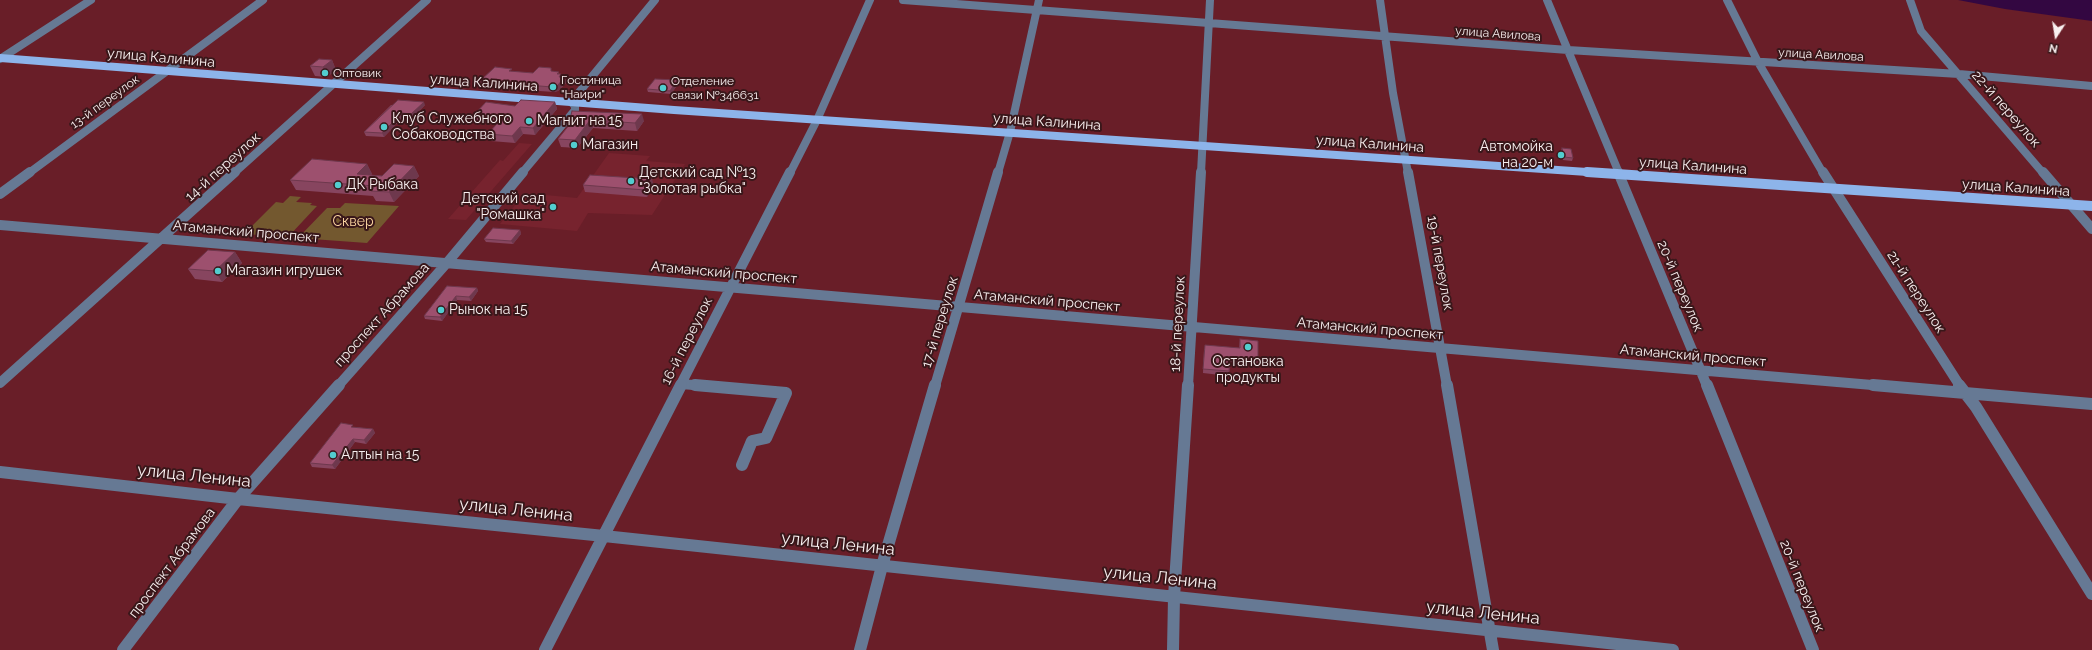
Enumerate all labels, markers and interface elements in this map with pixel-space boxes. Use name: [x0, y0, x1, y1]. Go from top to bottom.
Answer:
north arrow: [2036, 16, 2076, 56]
street label: улица Авилова: [1455, 24, 1541, 44]
text: N: [2048, 41, 2059, 55]
street label: улица Калинина: [106, 45, 216, 71]
street label: улица Авилова: [1778, 46, 1864, 64]
place label: Оптовик: [333, 66, 381, 80]
street label: 22-й переулок: [1968, 67, 2044, 151]
marker: Оптовик: [320, 68, 330, 78]
street label: улица Калинина: [429, 71, 539, 95]
street label: 13-й переулок: [68, 72, 142, 132]
place label: Гостиница "Наири": [561, 73, 621, 101]
place label: Отделение связи №346631: [671, 74, 759, 102]
marker: Гостиница "Наири": [548, 82, 558, 92]
marker: Отделение связи №346631: [658, 83, 668, 93]
street label: улица Калинина: [992, 110, 1102, 134]
place label: Клуб Служебного Собаководства: [392, 111, 512, 144]
place label: Магнит на 15: [537, 113, 622, 129]
marker: Магнит на 15: [524, 116, 534, 126]
marker: Клуб Служебного Собаководства: [379, 122, 389, 132]
street label: 14-й переулок: [182, 129, 264, 205]
street label: улица Калинина: [1315, 132, 1425, 156]
place label: Магазин: [582, 137, 638, 153]
place label: Автомойка на 20-м: [1480, 139, 1553, 172]
marker: Магазин: [569, 140, 579, 150]
marker: Автомойка на 20-м: [1556, 150, 1566, 160]
street label: улица Калинина: [1638, 154, 1748, 178]
place label: Детский сад №13 "Золотая рыбка": [639, 165, 756, 198]
marker: Детский сад №13 "Золотая рыбка": [626, 176, 636, 186]
street label: улица Калинина: [1961, 176, 2071, 200]
place label: ДК Рыбака: [346, 177, 418, 193]
marker: ДК Рыбака: [333, 180, 343, 190]
place label: Детский сад "Ромашка": [461, 191, 545, 224]
marker: Детский сад "Ромашка": [548, 202, 558, 212]
park label: Сквер: [332, 214, 374, 230]
street label: 19-й переулок: [1423, 214, 1457, 312]
street label: Атаманский проспект: [172, 217, 320, 247]
street label: 20-й переулок: [1653, 238, 1707, 334]
street label: 21-й переулок: [1883, 248, 1949, 336]
street label: Атаманский проспект: [650, 258, 798, 288]
street label: проспект Абрамова: [331, 260, 433, 370]
place label: Магазин игрушек: [226, 263, 342, 279]
marker: Магазин игрушек: [213, 266, 223, 276]
street label: 17-й переулок: [918, 274, 962, 370]
street label: 18-й переулок: [1167, 276, 1189, 372]
street label: Атаманский проспект: [973, 286, 1121, 316]
street label: 16-й переулок: [658, 294, 716, 388]
place label: Рынок на 15: [449, 302, 528, 318]
marker: Рынок на 15: [436, 305, 446, 315]
street label: Атаманский проспект: [1296, 314, 1444, 344]
street label: Атаманский проспект: [1619, 341, 1767, 371]
marker: Остановка продукты: [1243, 342, 1253, 352]
place label: Остановка продукты: [1212, 354, 1284, 386]
place label: Алтын на 15: [341, 447, 419, 463]
marker: Алтын на 15: [328, 450, 338, 460]
street label: улица Ленина: [136, 460, 252, 492]
street label: улица Ленина: [458, 494, 574, 526]
street label: проспект Абрамова: [125, 505, 219, 621]
street label: улица Ленина: [780, 528, 896, 560]
street label: 20-й переулок: [1776, 538, 1828, 634]
street label: улица Ленина: [1102, 562, 1218, 594]
street label: улица Ленина: [1425, 597, 1541, 629]

